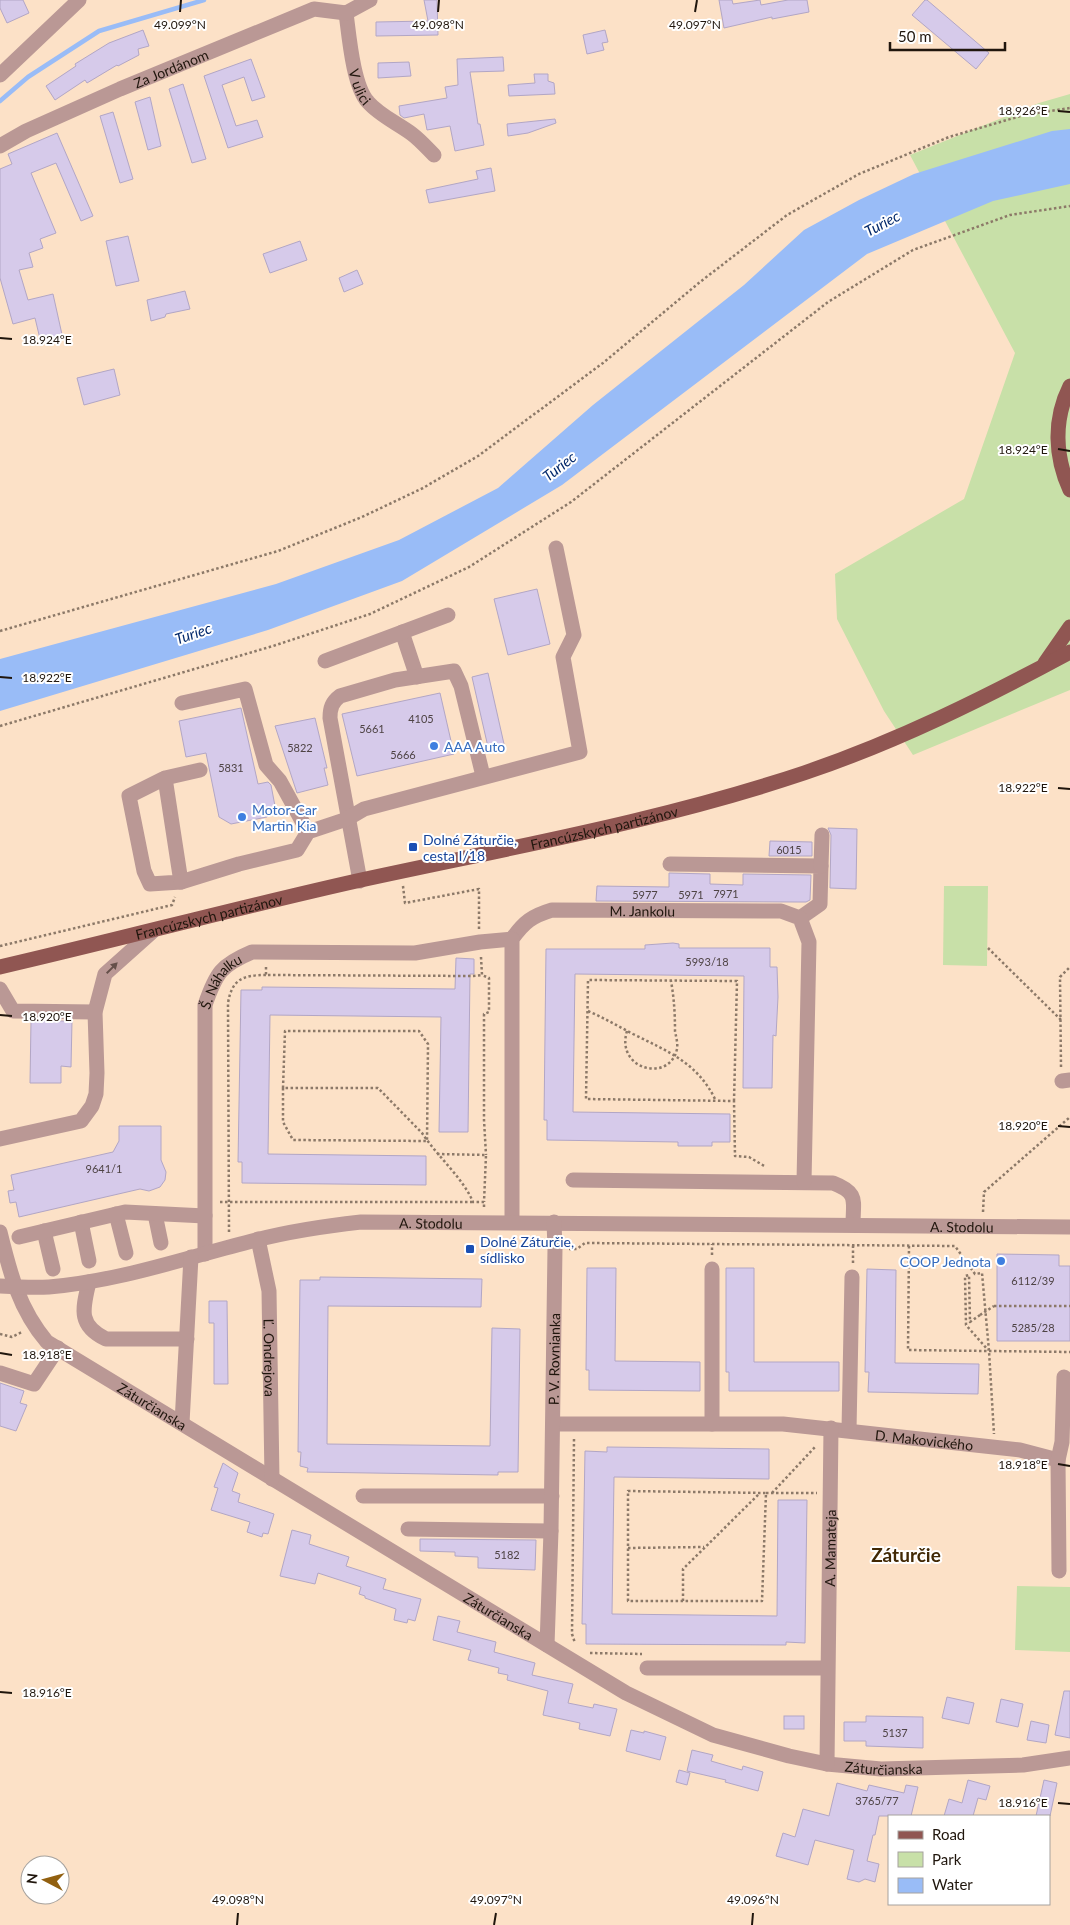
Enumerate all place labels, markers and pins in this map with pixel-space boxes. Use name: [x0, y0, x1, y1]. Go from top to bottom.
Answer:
place label: AAA Auto: [444, 738, 505, 755]
marker: AAA Auto: [428, 740, 440, 752]
place label: Motor-Car Martin Kia: [252, 801, 317, 834]
marker: Motor-Car Martin Kia: [236, 811, 248, 823]
place label: Dolné Záturčie, cesta I/18: [423, 831, 517, 864]
marker: Dolné Záturčie, cesta I/18: [407, 841, 419, 853]
place label: Dolné Záturčie, sídlisko: [480, 1233, 574, 1266]
marker: Dolné Záturčie, sídlisko: [464, 1243, 476, 1255]
place label: COOP Jednota: [900, 1253, 991, 1270]
marker: COOP Jednota: [995, 1255, 1007, 1267]

